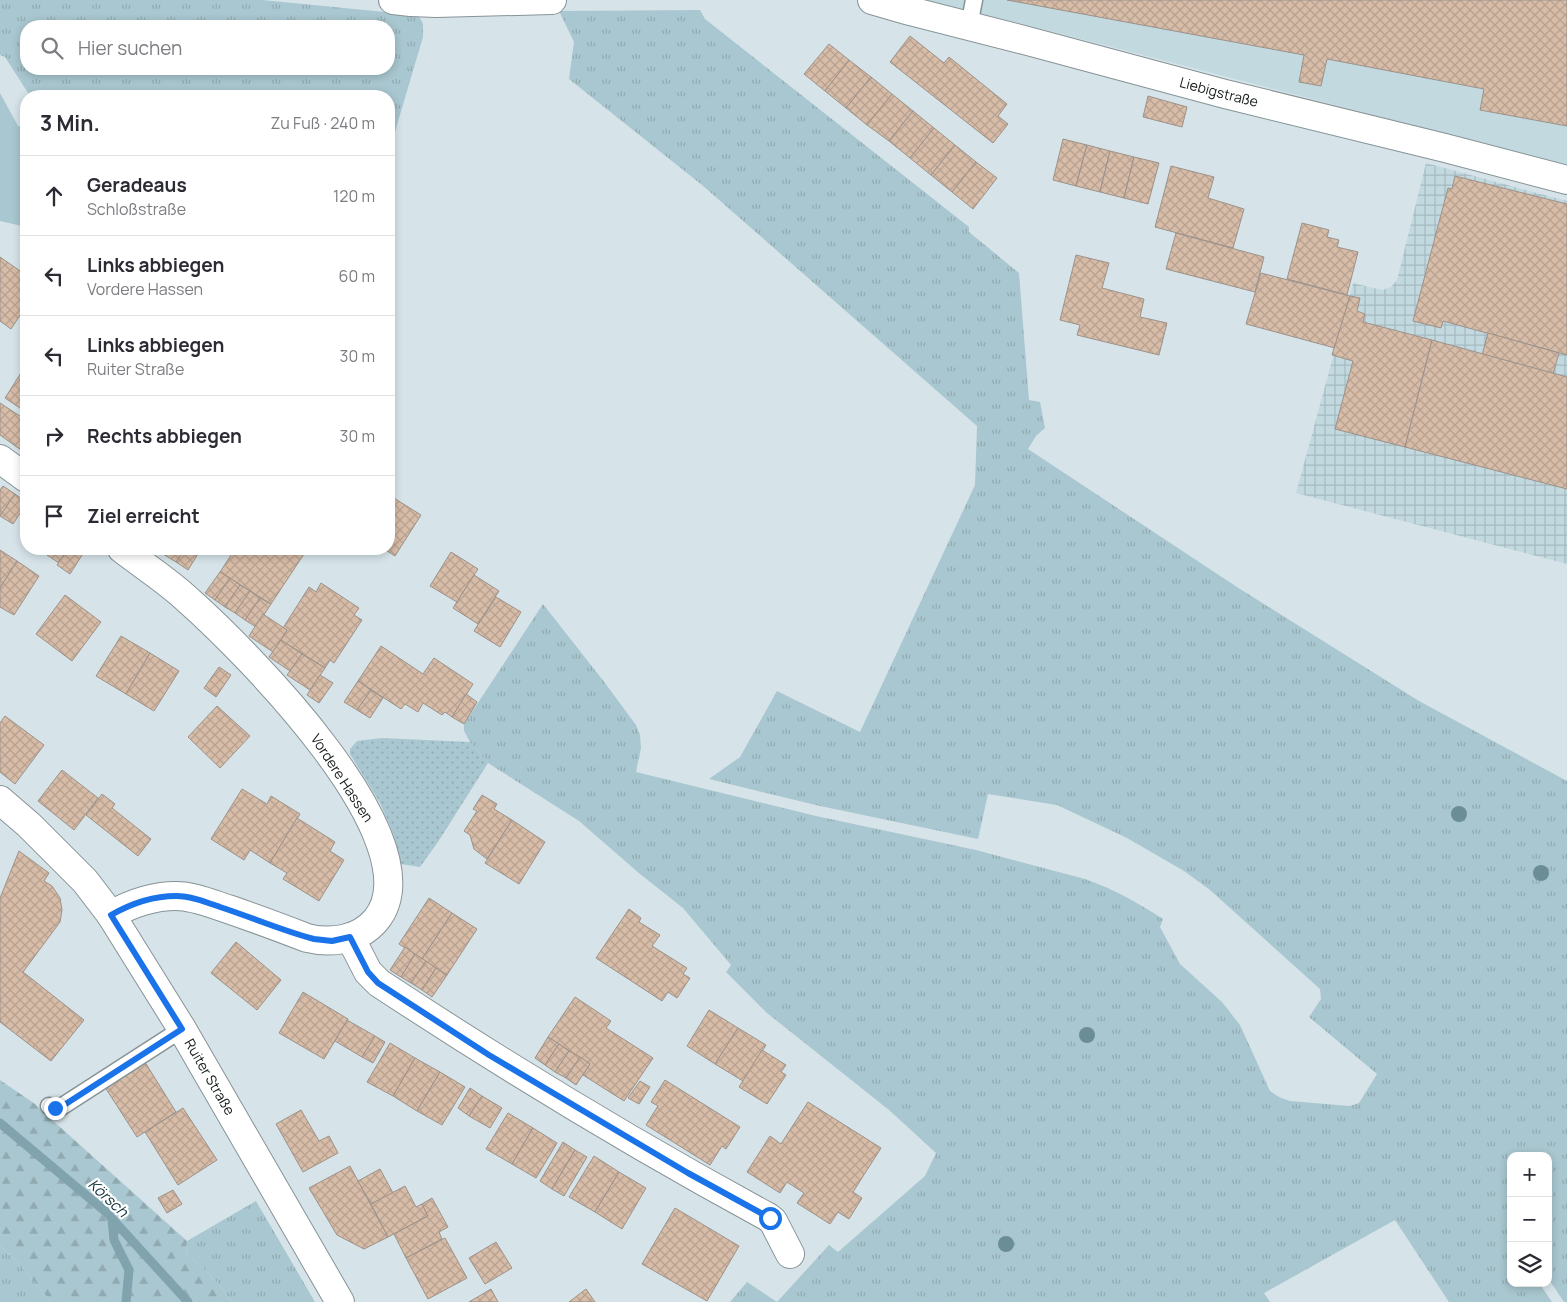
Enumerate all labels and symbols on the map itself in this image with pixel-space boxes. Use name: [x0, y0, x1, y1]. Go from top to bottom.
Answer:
street label: Liebigstraße: [1178, 72, 1260, 111]
street label: Vordere Hassen: [307, 730, 378, 825]
street label: Ruiter Straße: [181, 1035, 240, 1118]
route end: [44, 1097, 67, 1120]
water label: Körsch: [84, 1174, 134, 1222]
route start: [759, 1207, 782, 1230]

